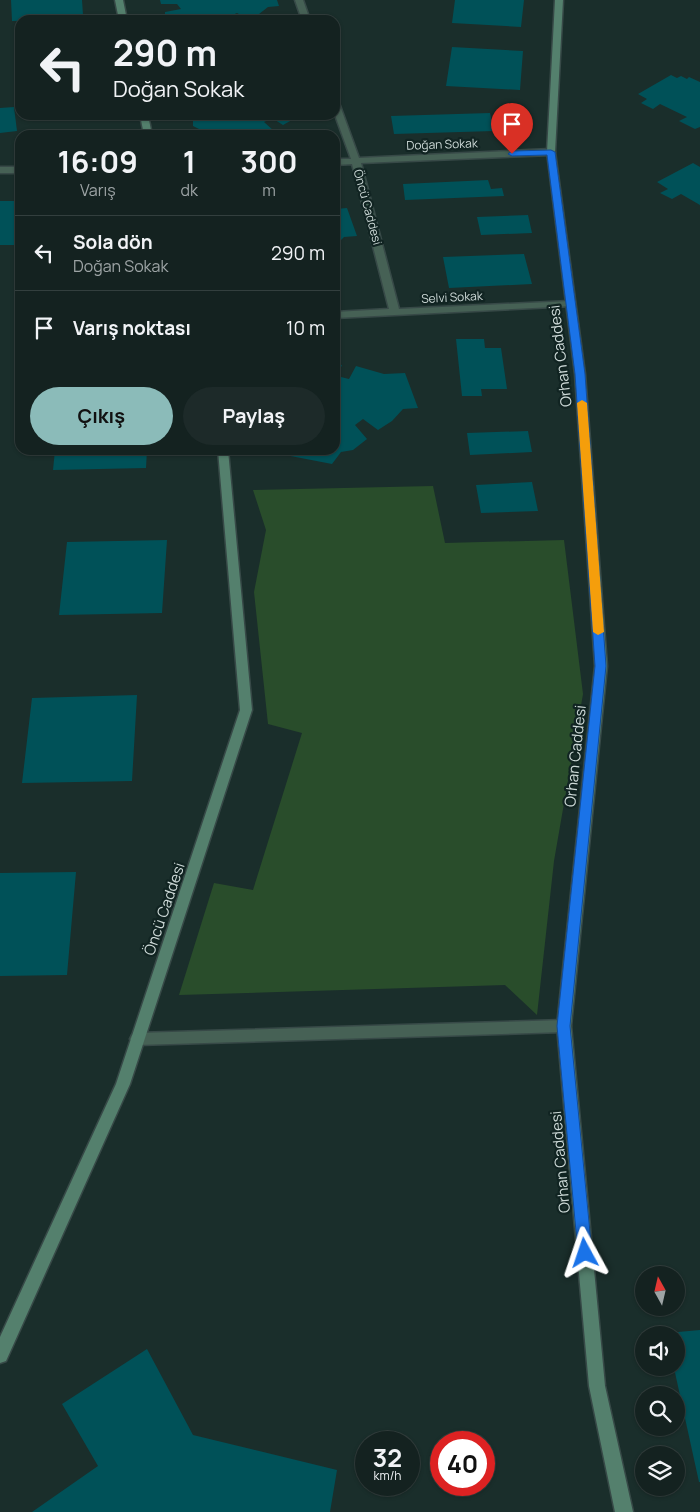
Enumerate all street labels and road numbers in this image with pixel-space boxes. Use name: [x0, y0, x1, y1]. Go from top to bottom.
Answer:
street label: Doğan Sokak: [406, 134, 479, 154]
street label: Öncü Caddesi: [350, 167, 386, 247]
street label: Selvi Sokak: [421, 287, 484, 307]
street label: Orhan Caddesi: [543, 304, 577, 408]
street label: Orhan Caddesi: [559, 704, 591, 808]
street label: Öncü Caddesi: [138, 860, 190, 958]
street label: Orhan Caddesi: [545, 1110, 575, 1214]

